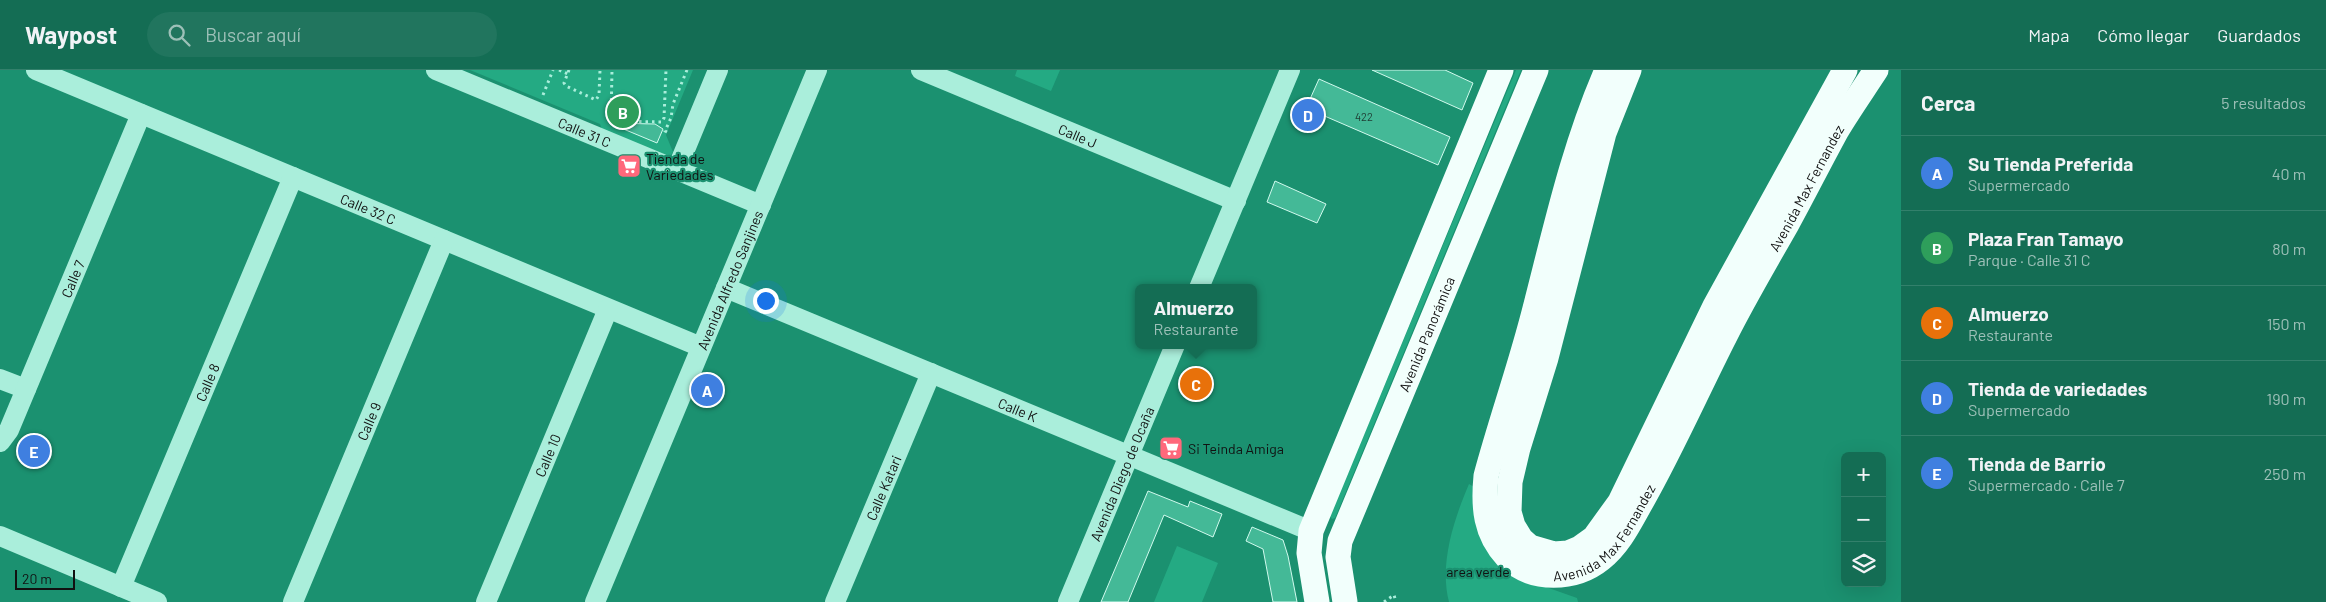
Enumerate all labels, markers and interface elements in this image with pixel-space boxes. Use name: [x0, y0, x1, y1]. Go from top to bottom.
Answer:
search box: [147, 12, 497, 57]
text: Waypost: [25, 20, 117, 49]
icon: search: [165, 21, 193, 49]
text: Buscar aquí: [205, 23, 301, 46]
text: Mapa: [2028, 24, 2069, 46]
text: Cómo llegar: [2097, 24, 2189, 46]
text: Guardados: [2217, 24, 2301, 46]
text: Cerca: [1921, 90, 1975, 115]
pin: B: [607, 93, 639, 131]
text: 5 resultados: [2221, 93, 2306, 112]
pin: D: [1292, 96, 1324, 134]
house number: 422: [1355, 110, 1373, 123]
street label: Calle 31 C: [556, 113, 614, 150]
street label: Calle J: [1056, 120, 1100, 151]
street label: Avenida Max Fernandez: [1765, 121, 1847, 254]
place label: Tienda de Variedades: [646, 150, 714, 183]
text: Su Tienda Preferida: [1968, 152, 2133, 175]
supermarket icon: Tienda de Variedades: [616, 153, 642, 179]
text: A: [1932, 164, 1942, 183]
text: 40 m: [2272, 164, 2306, 183]
text: Supermercado: [1968, 175, 2070, 194]
street label: Calle 32 C: [338, 189, 399, 227]
street label: Avenida Alfredo Sanjines: [693, 207, 766, 352]
text: Plaza Fran Tamayo: [1968, 227, 2124, 250]
text: B: [1932, 239, 1942, 258]
text: 80 m: [2272, 239, 2306, 258]
text: Parque · Calle 31 C: [1968, 250, 2090, 269]
street label: Calle 7: [57, 257, 88, 300]
street label: Avenida Panorámica: [1395, 274, 1458, 394]
popup: [1135, 284, 1257, 349]
your location: [753, 288, 779, 314]
text: Almuerzo: [1153, 296, 1234, 319]
text: Almuerzo: [1968, 302, 2049, 325]
text: C: [1932, 314, 1942, 333]
text: 150 m: [2267, 314, 2306, 333]
text: Restaurante: [1153, 319, 1239, 338]
text: Restaurante: [1968, 325, 2053, 344]
street label: Calle 8: [191, 361, 222, 404]
pin: C: [1180, 365, 1212, 403]
pin: A: [691, 371, 723, 409]
text: Tienda de variedades: [1968, 377, 2147, 400]
text: D: [1932, 389, 1942, 408]
text: 190 m: [2267, 389, 2306, 408]
street label: Calle K: [996, 394, 1040, 425]
street label: Calle 9: [353, 400, 384, 443]
text: Supermercado: [1968, 400, 2070, 419]
street label: Avenida Diego de Ocaña: [1086, 404, 1157, 544]
street label: Calle 10: [531, 431, 564, 479]
pin: E: [18, 432, 50, 470]
supermarket icon: Si Teinda Amiga: [1158, 435, 1184, 461]
place label: Si Teinda Amiga: [1188, 440, 1284, 457]
map controls: [1841, 452, 1886, 587]
button: +: [1841, 452, 1886, 497]
text: Tienda de Barrio: [1968, 452, 2106, 475]
street label: Calle Katari: [862, 453, 904, 523]
text: E: [1932, 464, 1942, 483]
text: 250 m: [2264, 464, 2306, 483]
text: Supermercado · Calle 7: [1968, 475, 2125, 494]
street label: Avenida Max Fernandez: [1553, 481, 1658, 584]
button: −: [1841, 497, 1886, 542]
button: layers: [1841, 542, 1886, 587]
park label: area verde: [1446, 563, 1510, 580]
scale bar: [15, 567, 75, 590]
text: 20 m: [22, 570, 52, 587]

